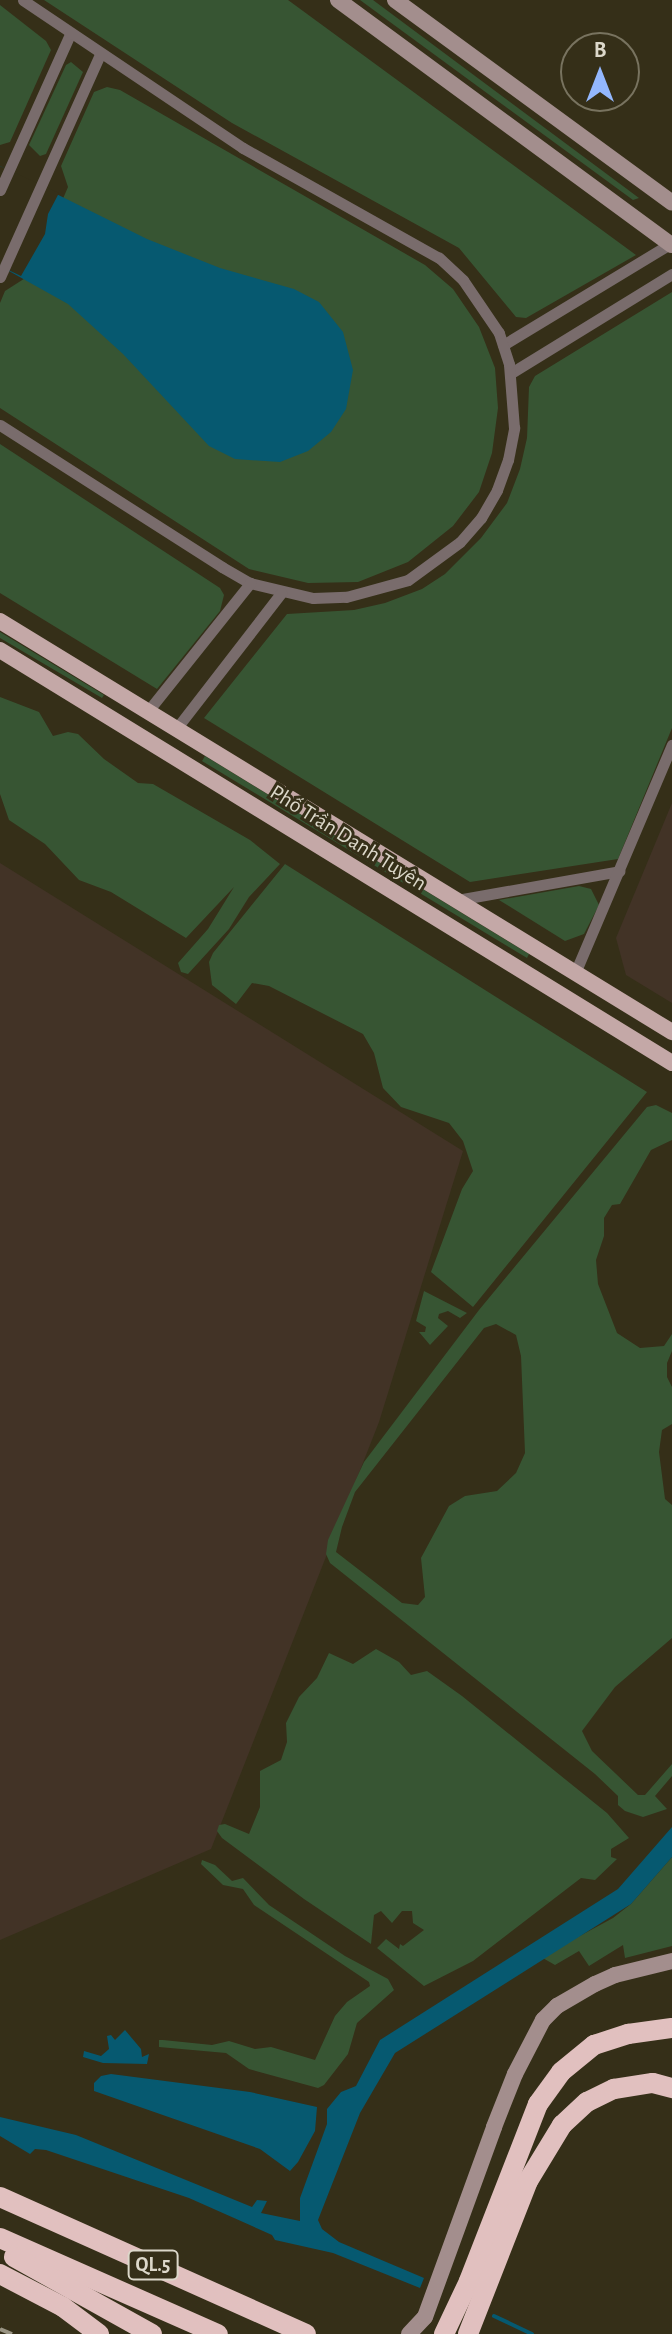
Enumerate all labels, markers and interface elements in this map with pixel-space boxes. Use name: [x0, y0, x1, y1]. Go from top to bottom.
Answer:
north arrow: [560, 32, 640, 112]
text: B: [594, 39, 606, 61]
street label: Phố Trần Danh Tuyên: [265, 779, 431, 897]
road number: QL.5: [127, 2249, 179, 2281]

